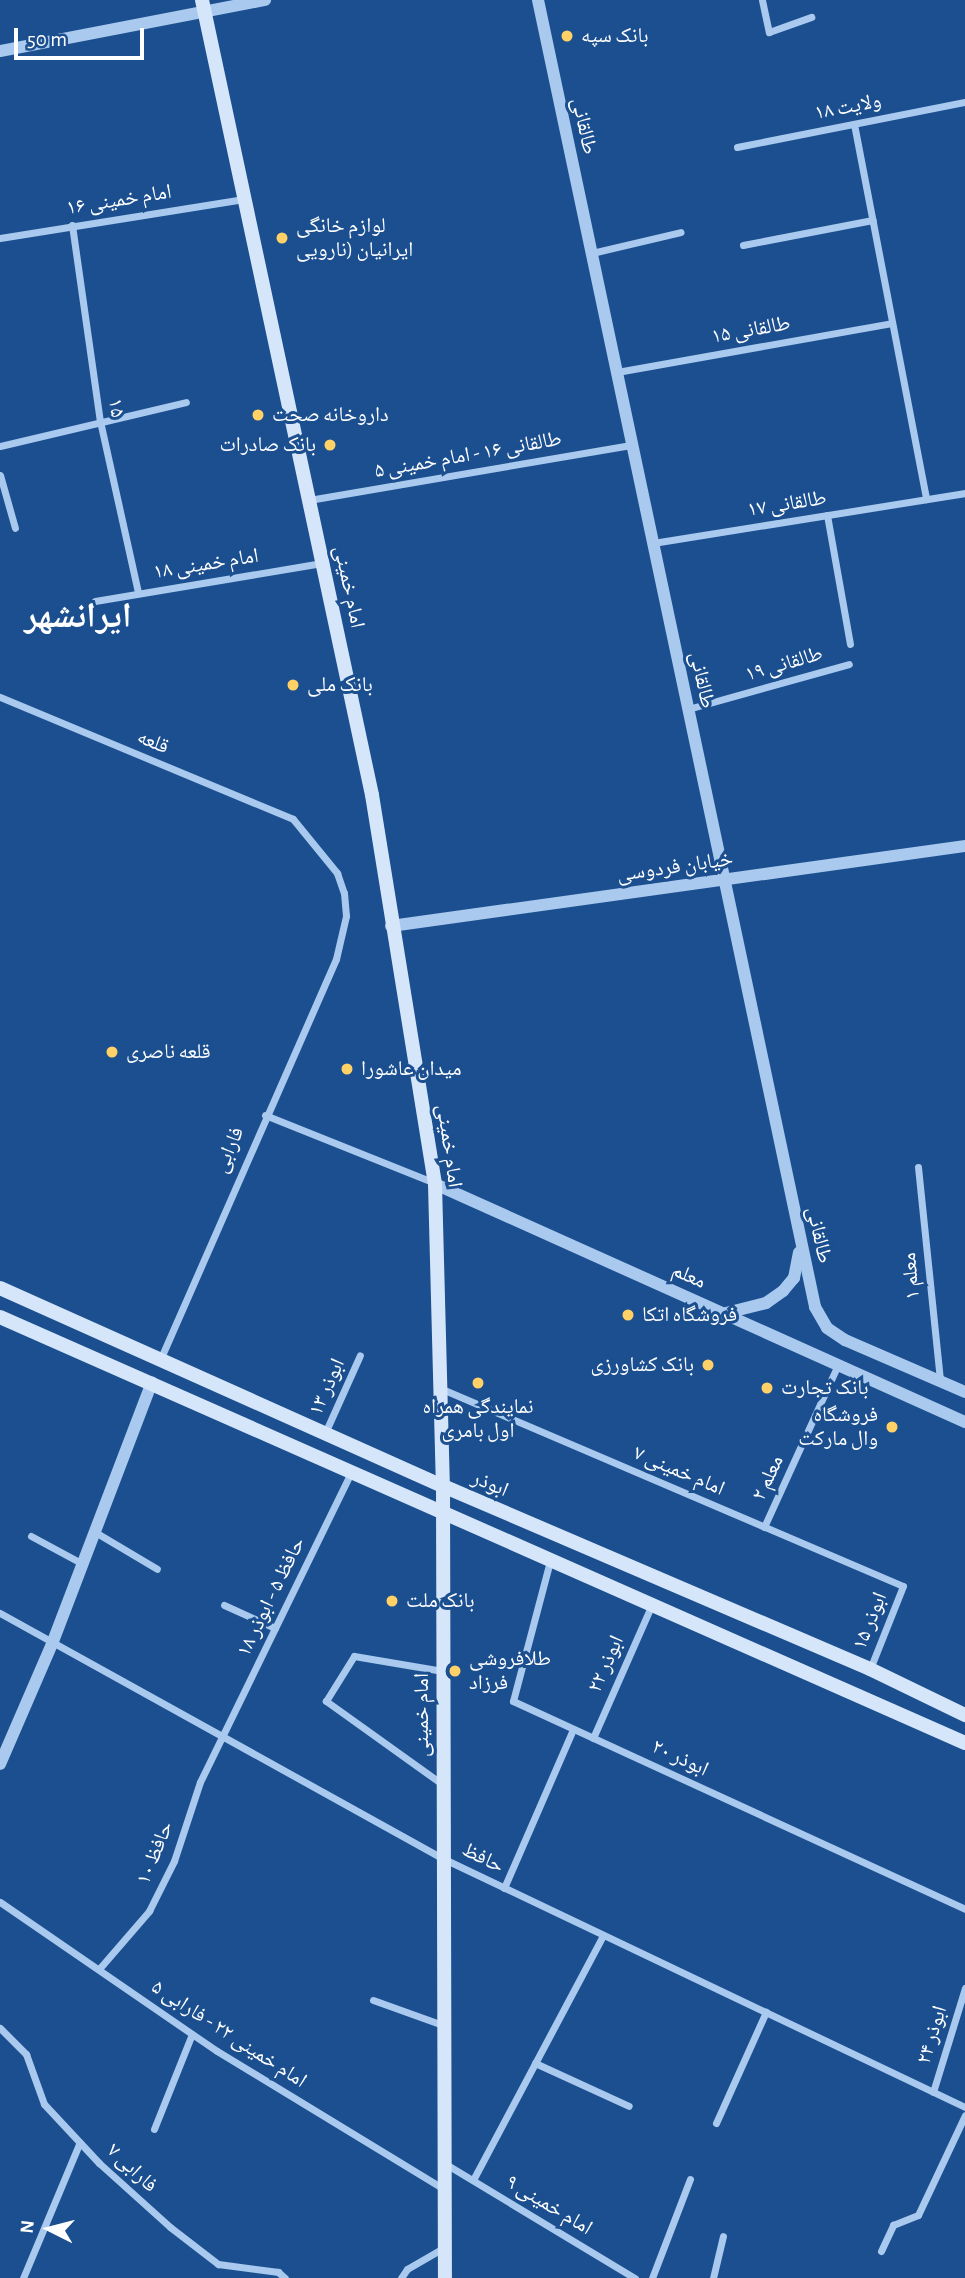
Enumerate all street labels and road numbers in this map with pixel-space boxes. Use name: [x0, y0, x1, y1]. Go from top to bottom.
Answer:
street label: ولایت ۱۸: [813, 88, 883, 126]
street label: طالقانی: [566, 95, 602, 157]
street label: امام خمینی ۱۶: [65, 179, 173, 221]
street label: طالقانی ۱۵: [710, 311, 792, 349]
street label: ۱۵: [102, 397, 130, 419]
street label: طالقانی ۱۶ - امام خمینی ۵: [372, 426, 564, 484]
street label: طالقانی ۱۷: [746, 485, 828, 523]
street label: امام خمینی ۱۸: [152, 543, 260, 585]
street label: امام خمینی: [328, 543, 370, 631]
street label: طالقانی ۱۹: [742, 641, 826, 687]
street label: طالقانی: [684, 649, 720, 711]
street label: قلعه: [133, 724, 173, 760]
street label: خیابان فردوسی: [615, 846, 735, 888]
street label: امام خمینی: [431, 1103, 467, 1189]
street label: فارابی: [208, 1123, 250, 1177]
street label: طالقانی: [801, 1204, 837, 1266]
street label: معلم ۱: [896, 1251, 926, 1301]
street label: معلم: [668, 1257, 710, 1295]
street label: ابوذر ۱۳: [303, 1355, 351, 1419]
street label: امام خمینی ۷: [630, 1441, 728, 1501]
street label: معلم ۲: [747, 1451, 789, 1505]
street label: ابوذر: [468, 1465, 512, 1503]
street label: حافظ ۵ - ابوذر ۱۸: [231, 1533, 311, 1661]
street label: ابوذر ۱۵: [847, 1589, 893, 1653]
street label: ابوذر ۲۲: [582, 1632, 630, 1696]
street label: امام خمینی: [409, 1673, 435, 1757]
street label: ابوذر ۲۰: [648, 1734, 712, 1782]
street label: حافظ ۱۰: [131, 1818, 179, 1888]
street label: حافظ: [458, 1837, 508, 1879]
street label: امام خمینی ۲۲ - فارابی ۵: [147, 1974, 311, 2094]
street label: ابوذر ۲۴: [911, 2003, 953, 2067]
street label: فارابی ۷: [101, 2138, 163, 2198]
street label: امام خمینی ۹: [501, 2169, 597, 2241]

